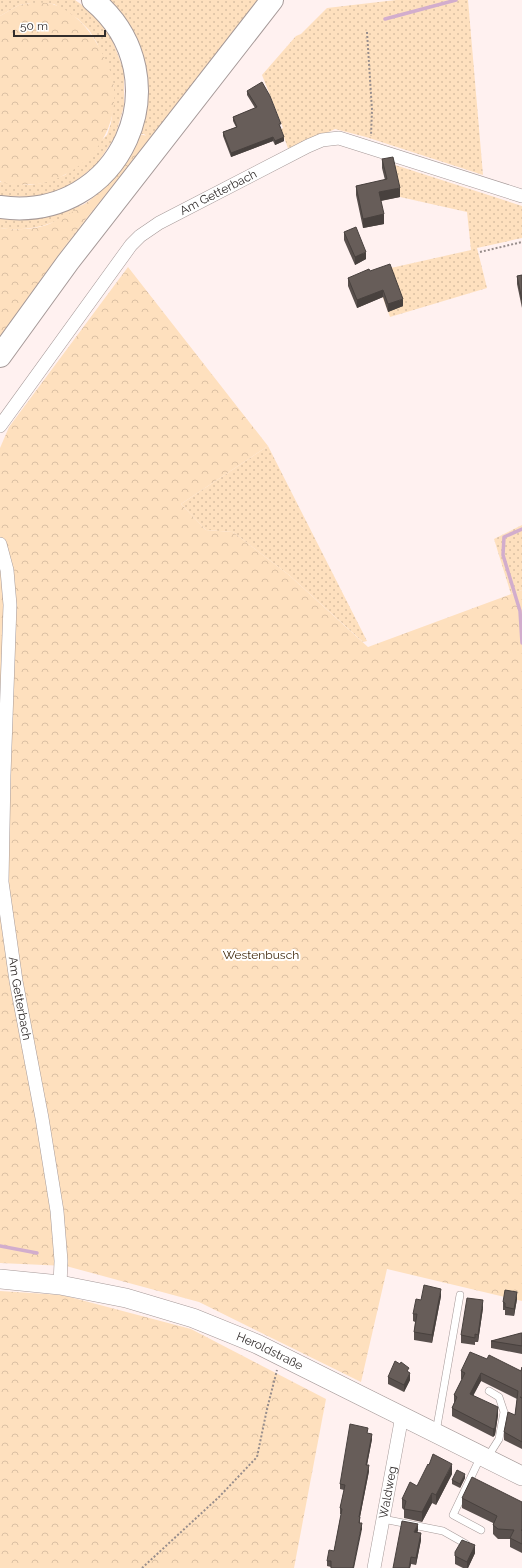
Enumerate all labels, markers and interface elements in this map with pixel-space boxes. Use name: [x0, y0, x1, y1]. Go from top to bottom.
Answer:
scale bar: [14, 12, 105, 38]
text: 50 m: [20, 19, 48, 33]
street label: Am Getterbach: [178, 167, 259, 218]
park label: Westenbusch: [223, 948, 299, 962]
street label: Am Getterbach: [6, 956, 34, 1041]
street label: Heroldstraße: [234, 1329, 305, 1373]
street label: Waldweg: [376, 1465, 400, 1520]

